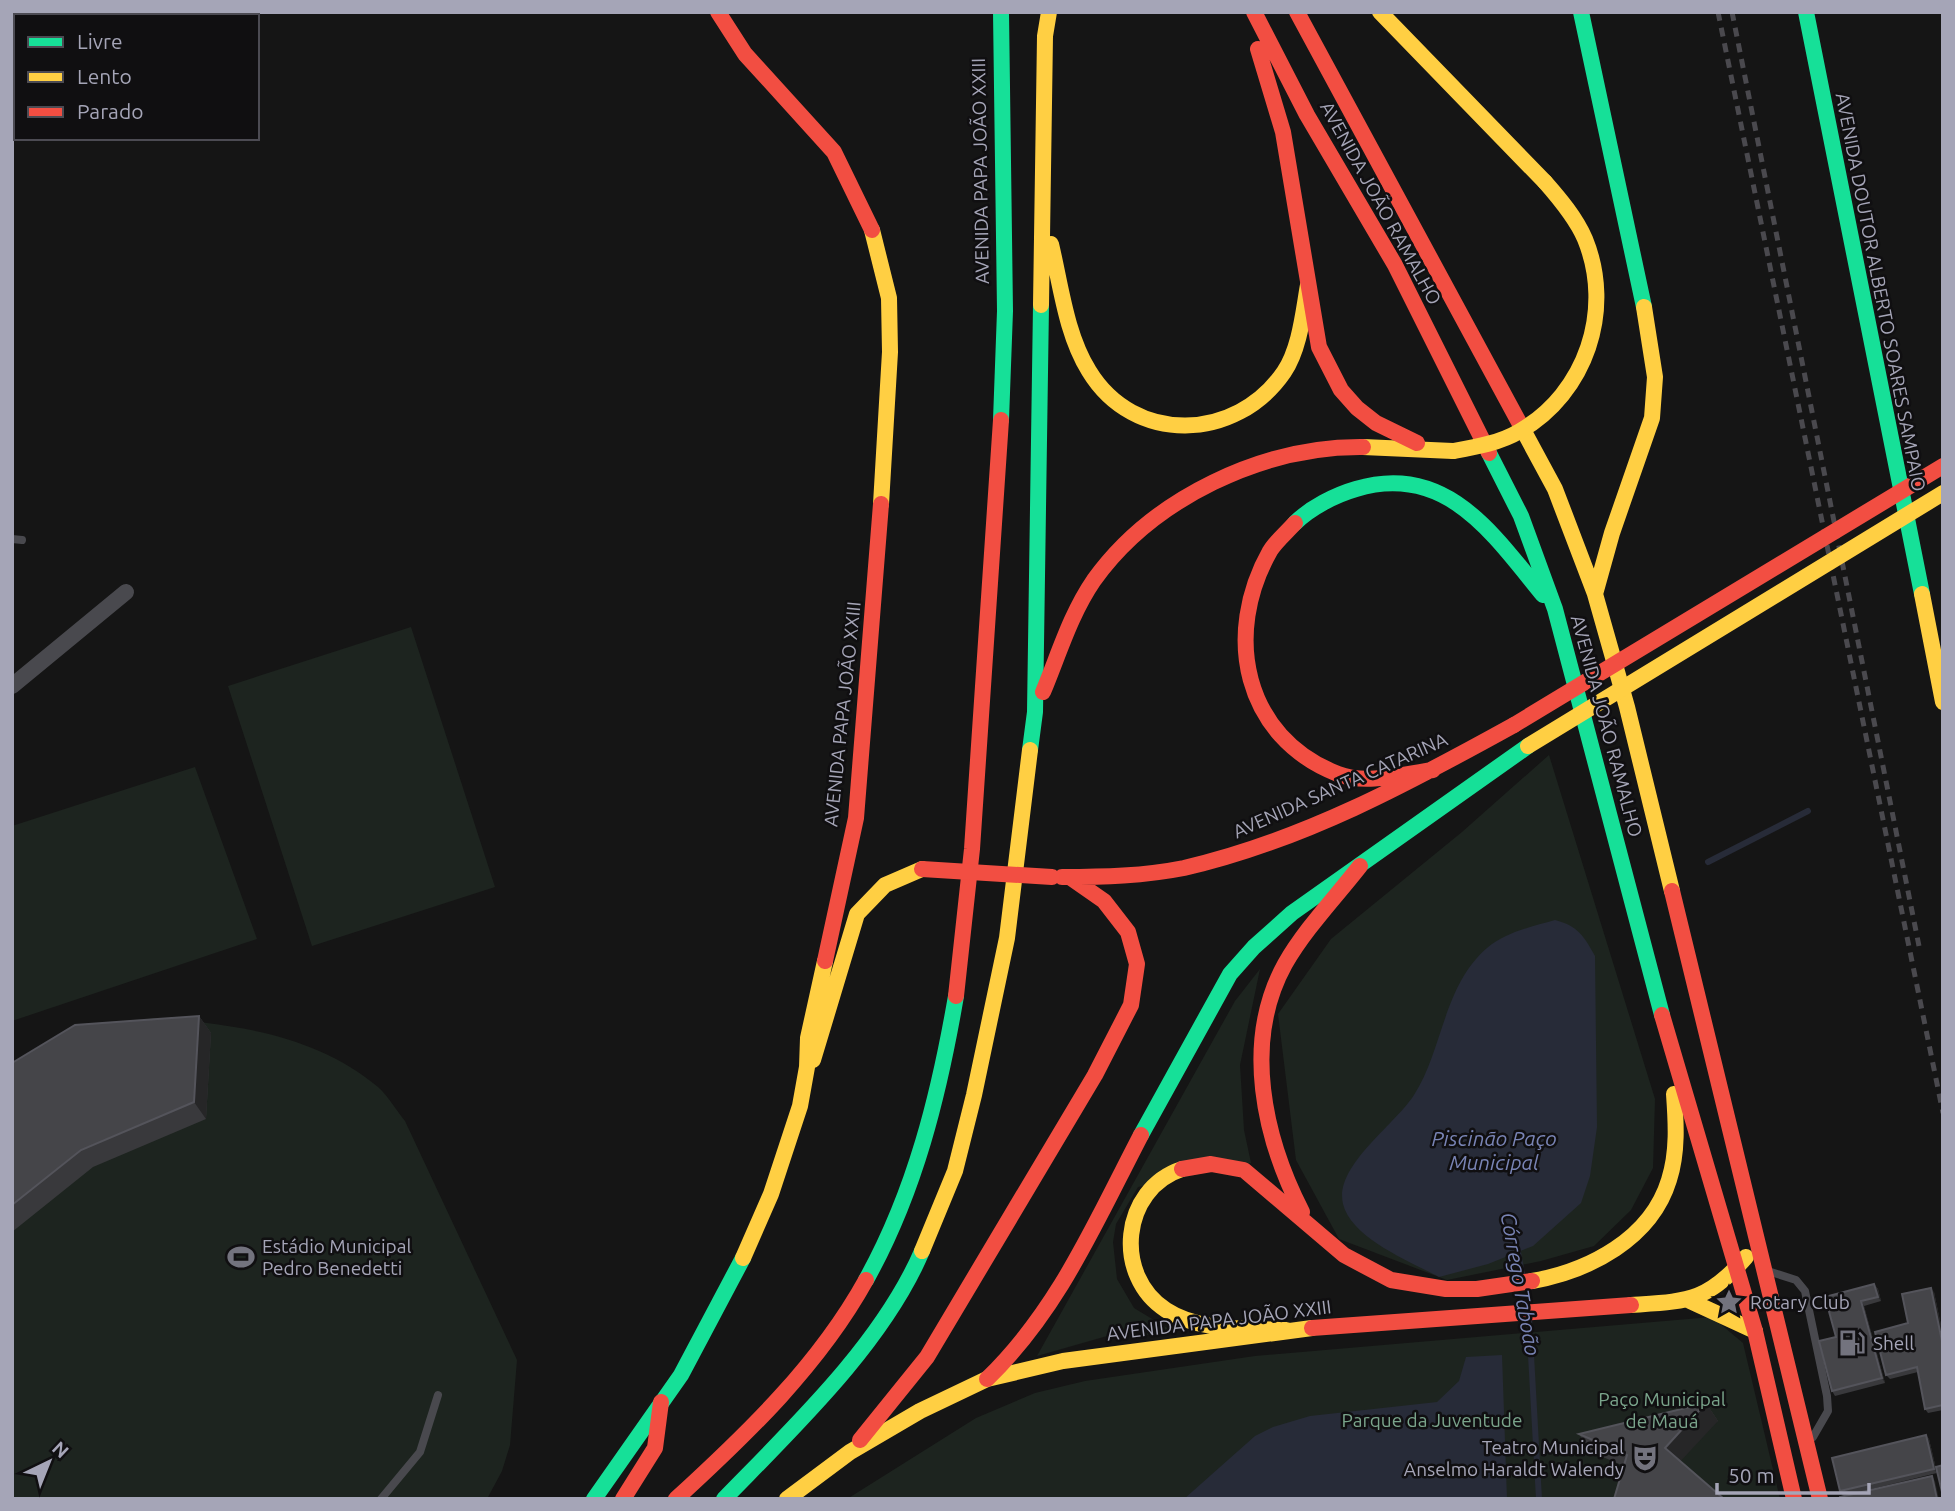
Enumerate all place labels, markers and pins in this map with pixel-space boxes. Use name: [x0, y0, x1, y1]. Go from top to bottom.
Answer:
place label: Estádio Municipal Pedro Benedetti: [262, 1235, 411, 1279]
sports icon: Estádio Municipal Pedro Benedetti: [226, 1242, 256, 1272]
place icon: Rotary Club: [1714, 1287, 1744, 1317]
place label: Rotary Club: [1750, 1291, 1850, 1313]
fuel station icon: Shell: [1837, 1328, 1867, 1358]
place label: Shell: [1873, 1332, 1914, 1354]
place label: Teatro Municipal Anselmo Haraldt Walendy: [1404, 1436, 1624, 1480]
theatre icon: Teatro Municipal Anselmo Haraldt Walendy: [1630, 1443, 1660, 1473]

